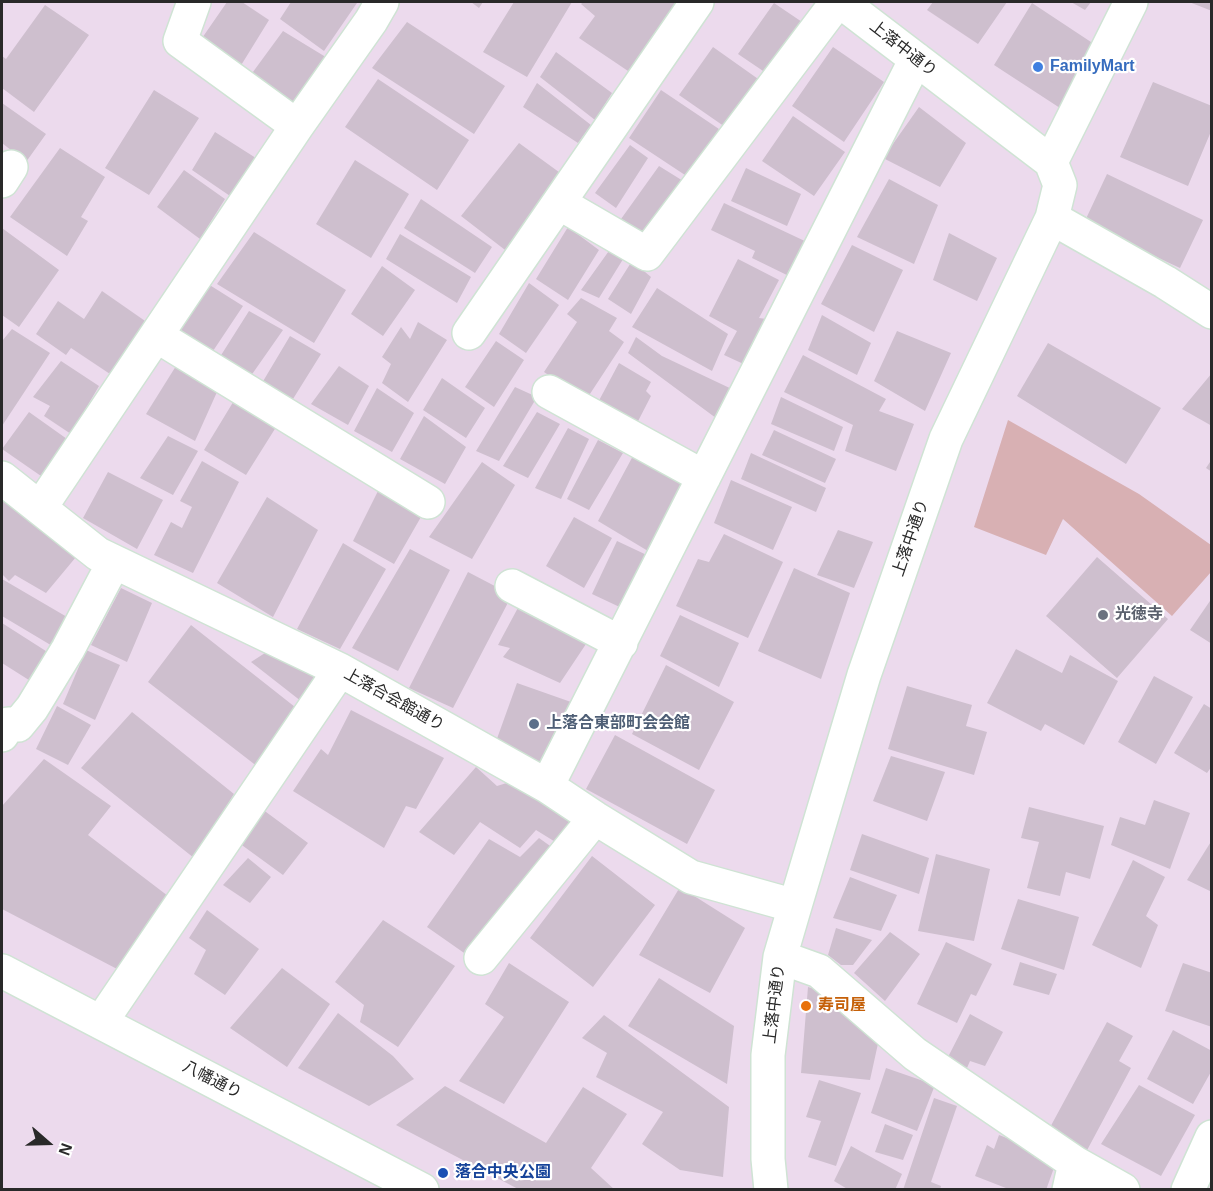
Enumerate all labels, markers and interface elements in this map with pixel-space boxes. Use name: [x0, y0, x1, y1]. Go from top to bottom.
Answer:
street label: 上落中通り: [866, 17, 940, 81]
place label: FamilyMart: [1050, 57, 1134, 77]
marker: FamilyMart: [1031, 60, 1045, 74]
street label: 上落中通り: [889, 497, 933, 579]
place label: 光徳寺: [1115, 605, 1163, 625]
marker: 光徳寺: [1096, 608, 1110, 622]
street label: 上落合会館通り: [340, 664, 448, 736]
place label: 上落合東部町会会館: [546, 714, 690, 734]
marker: 上落合東部町会会館: [527, 717, 541, 731]
street label: 上落中通り: [761, 963, 789, 1045]
place label: 寿司屋: [818, 996, 866, 1016]
marker: 寿司屋: [799, 999, 813, 1013]
street label: 八幡通り: [179, 1057, 245, 1103]
north arrow: [18, 1113, 78, 1173]
text: N: [55, 1141, 75, 1158]
place label: 落合中央公園: [455, 1163, 551, 1183]
marker: 落合中央公園: [436, 1166, 450, 1180]

